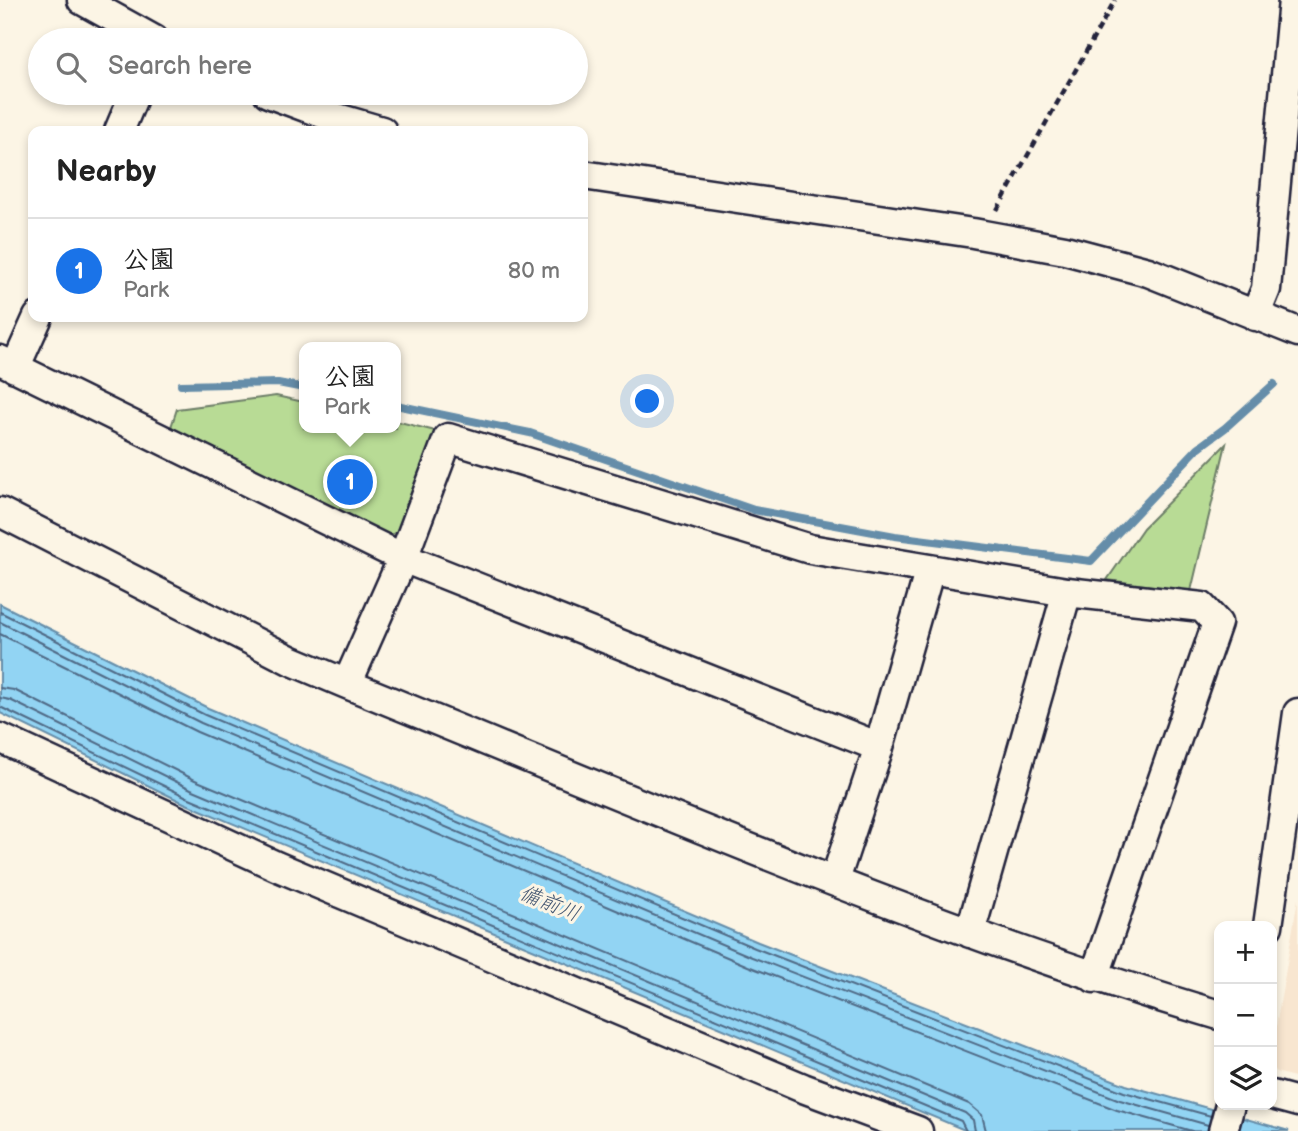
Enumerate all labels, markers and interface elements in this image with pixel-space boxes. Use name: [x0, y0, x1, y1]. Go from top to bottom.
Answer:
search box: [28, 28, 588, 105]
icon: search: [52, 48, 90, 86]
text: Search here: [108, 51, 252, 82]
text: Nearby: [56, 154, 156, 190]
text: 公園: [123, 245, 175, 276]
text: 1: [74, 257, 84, 285]
text: 80 m: [508, 257, 560, 285]
text: Park: [123, 276, 169, 304]
popup: [299, 342, 401, 433]
text: 公園: [324, 362, 376, 393]
your location: [630, 384, 664, 418]
text: Park: [324, 393, 370, 421]
pin: 1: [327, 456, 373, 508]
water label: 備前川: [516, 880, 584, 927]
map controls: [1214, 921, 1277, 1110]
button: +: [1214, 921, 1277, 984]
button: −: [1214, 984, 1277, 1047]
button: layers: [1214, 1047, 1277, 1110]

